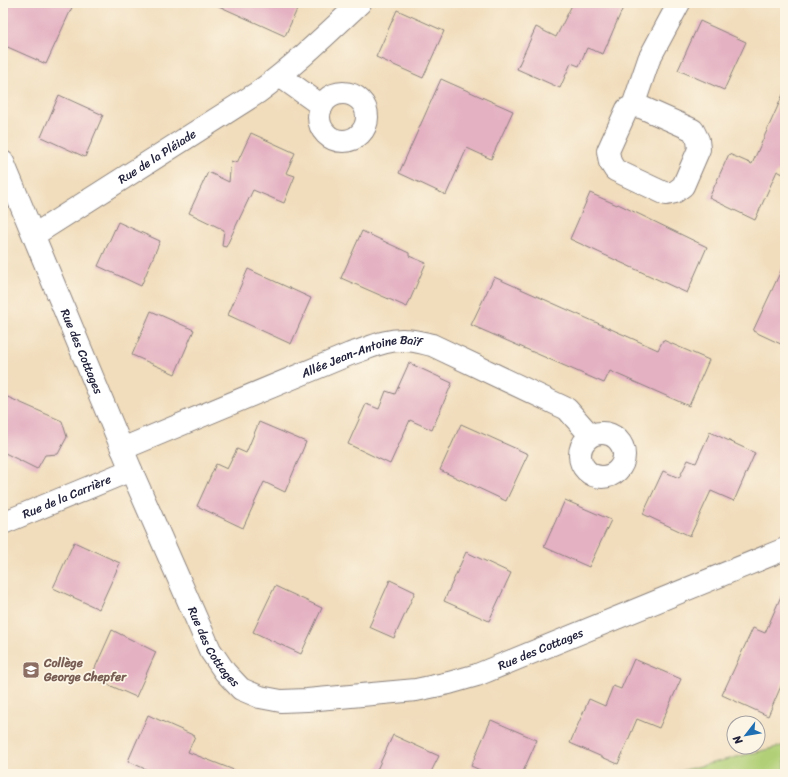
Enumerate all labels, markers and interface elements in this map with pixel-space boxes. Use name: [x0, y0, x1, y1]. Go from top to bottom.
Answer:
street label: Rue de la Pléiade: [113, 123, 201, 190]
street label: Rue des Cottages: [54, 305, 109, 398]
street label: Allée Jean-Antoine Baïf: [297, 329, 426, 385]
street label: Rue de la Carrière: [19, 468, 115, 525]
street label: Rue des Cottages: [181, 603, 245, 693]
street label: Rue des Cottages: [494, 621, 587, 676]
place label: Collège George Chepfer: [43, 652, 127, 688]
school or university icon: Collège George Chepfer: [21, 660, 41, 680]
north arrow: [726, 715, 766, 755]
text: N: [728, 731, 748, 749]

